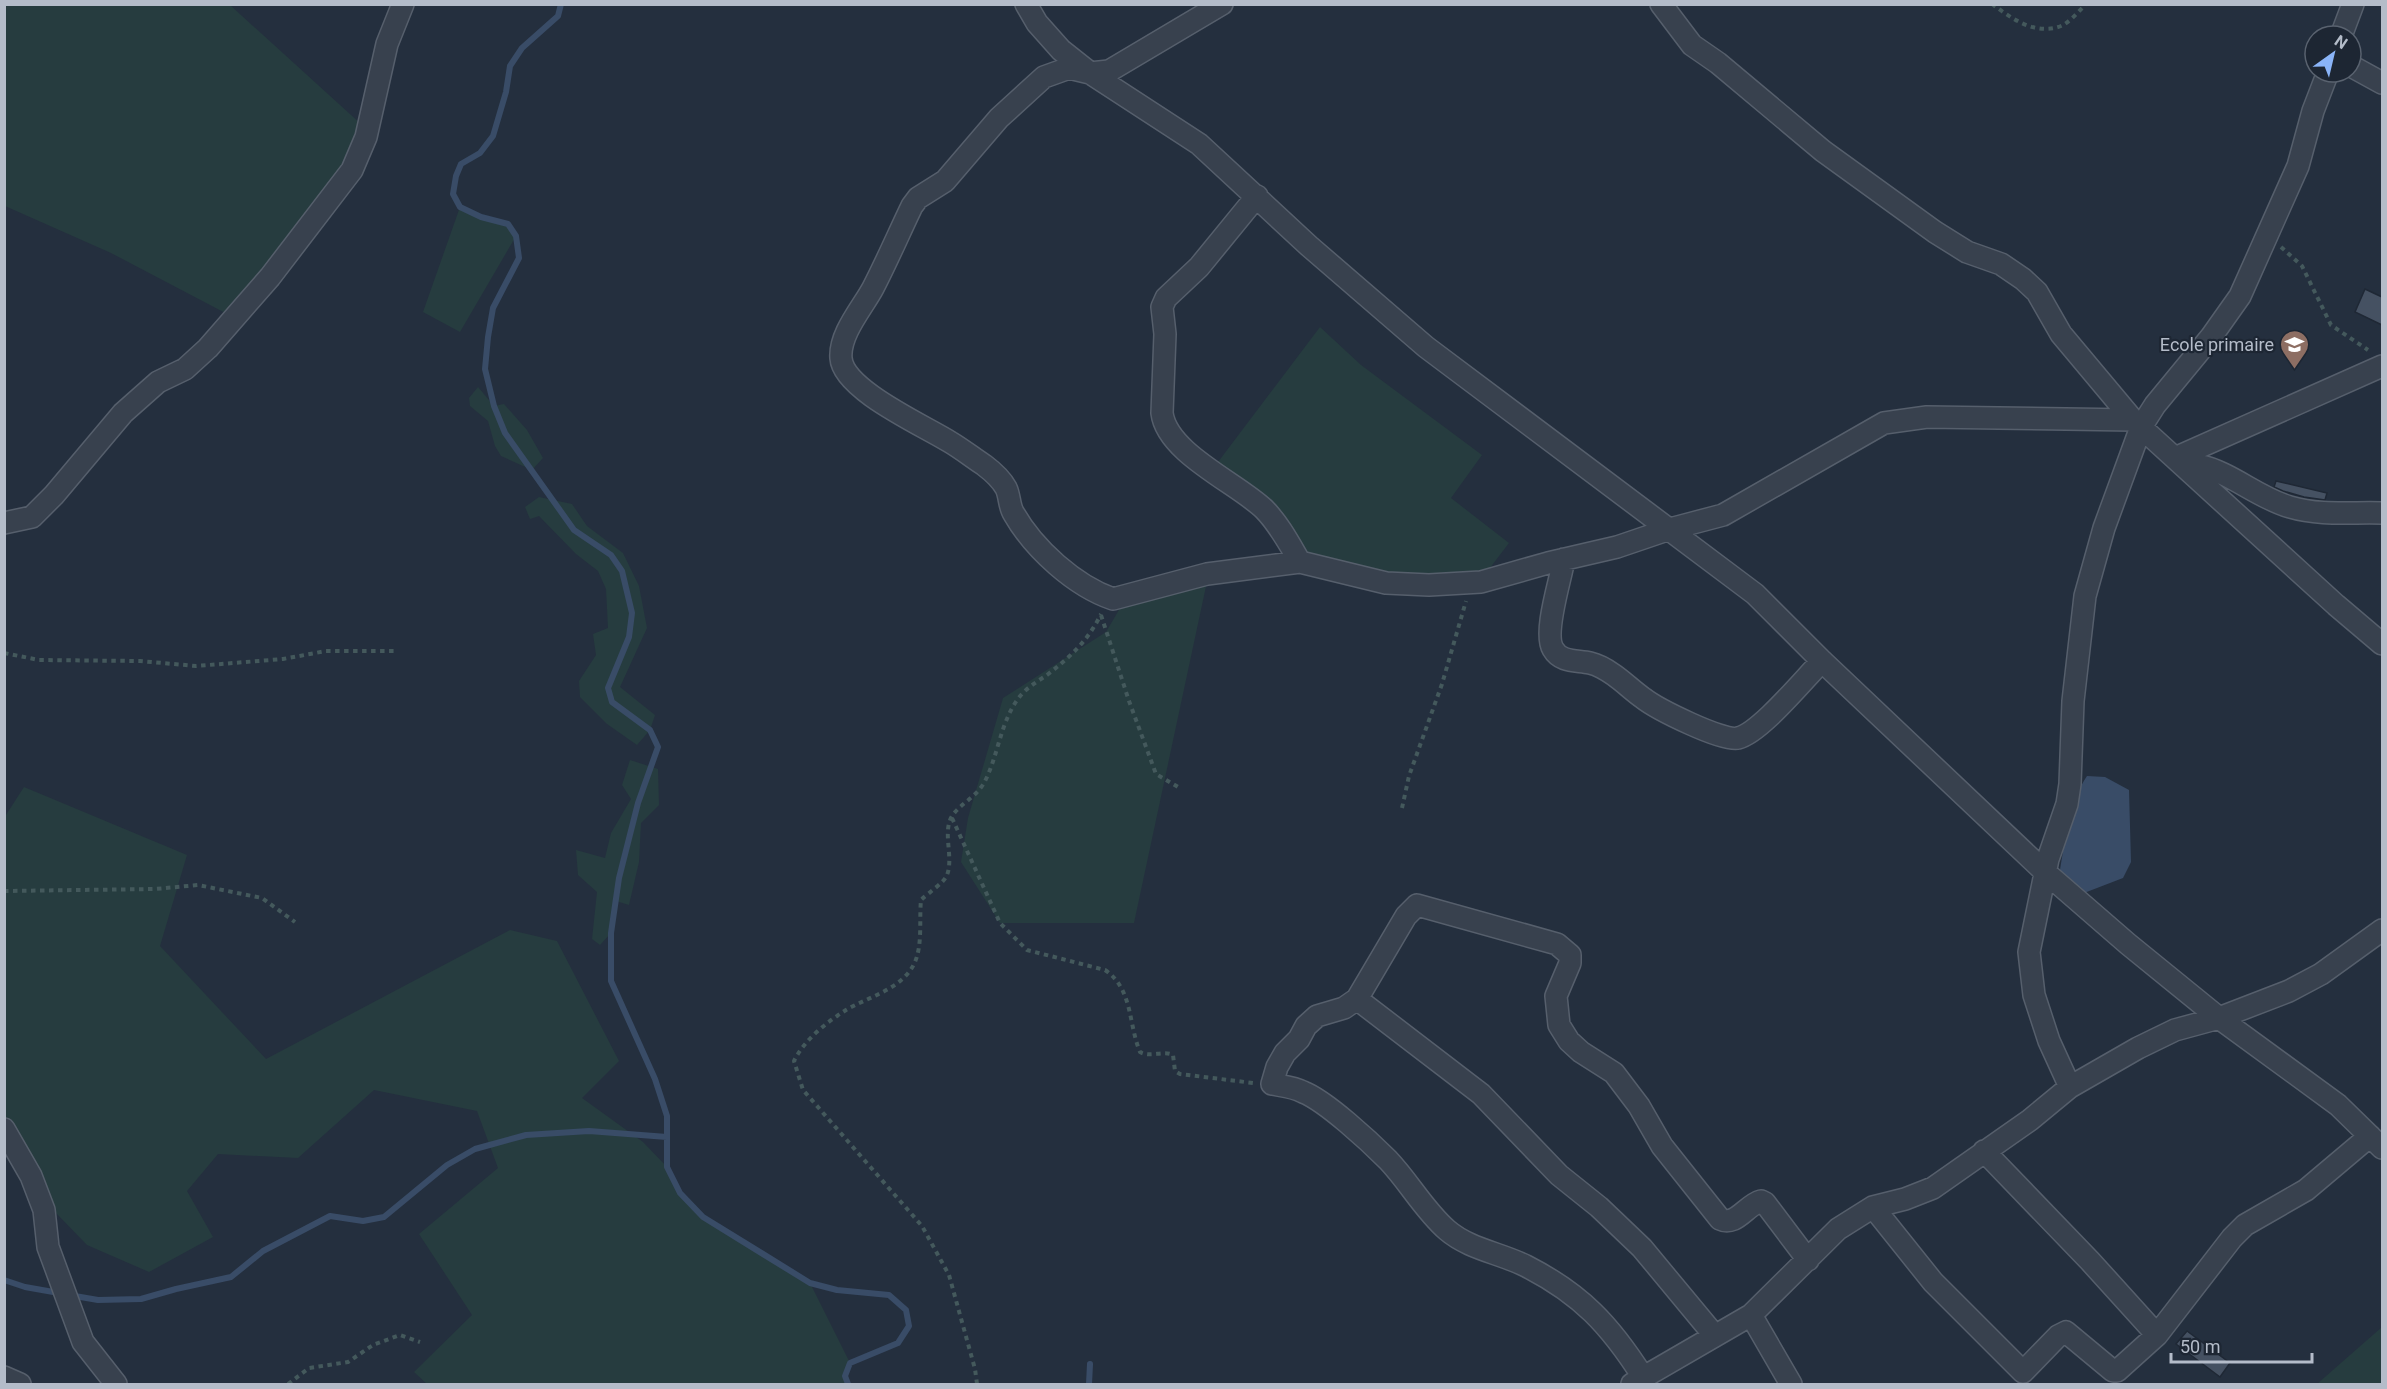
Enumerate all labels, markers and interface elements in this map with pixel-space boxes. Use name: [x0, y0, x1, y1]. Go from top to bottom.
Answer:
north arrow: [2303, 24, 2363, 84]
text: N: [2331, 31, 2351, 53]
school or university icon: Ecole primaire: [2279, 328, 2311, 370]
place label: Ecole primaire: [2160, 334, 2274, 355]
scale bar: [2171, 1326, 2312, 1364]
text: 50 m: [2180, 1336, 2220, 1357]

